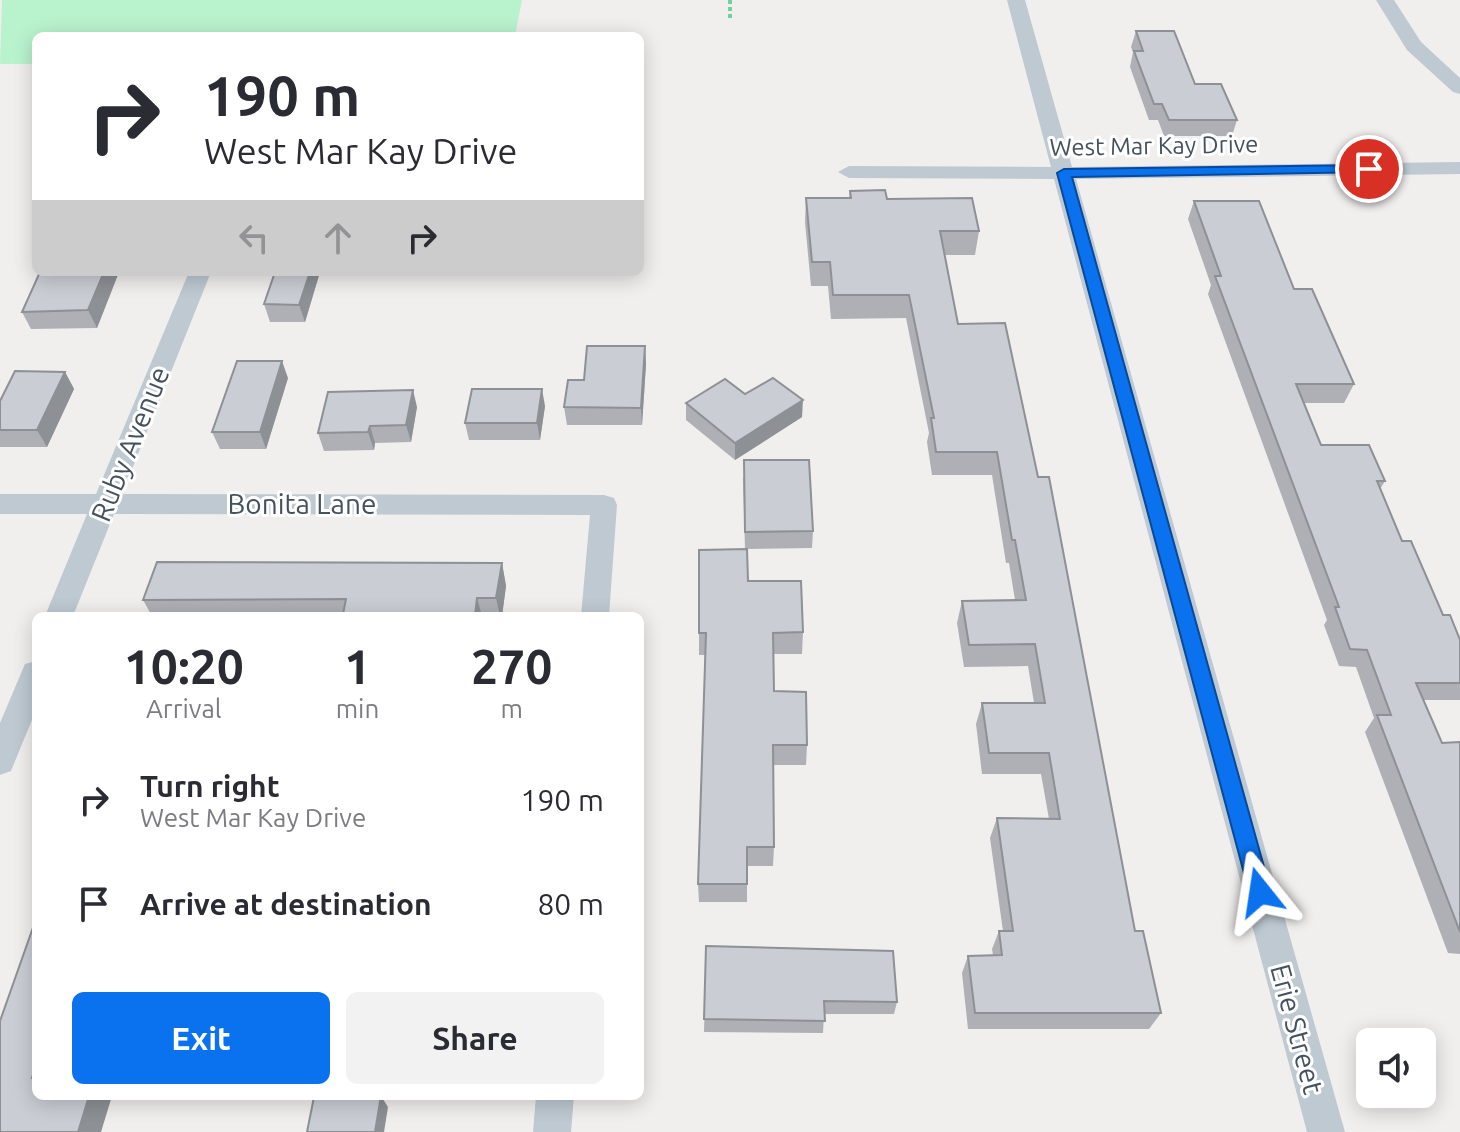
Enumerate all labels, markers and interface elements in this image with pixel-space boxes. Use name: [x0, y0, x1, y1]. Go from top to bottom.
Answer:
icon: right: [72, 64, 176, 168]
text: 190 m: [204, 64, 360, 127]
text: West Mar Kay Drive: [204, 130, 517, 171]
street label: West Mar Kay Drive: [1049, 130, 1259, 161]
pin: [1335, 135, 1403, 203]
icon: arrive: [1347, 147, 1391, 191]
icon: left: [232, 216, 276, 260]
icon: ahead: [316, 216, 360, 260]
icon: right: [400, 216, 444, 260]
street label: Ruby Avenue: [84, 362, 175, 526]
street label: Bonita Lane: [228, 488, 376, 519]
text: 10:20: [124, 639, 244, 693]
text: 1: [344, 639, 371, 693]
text: 270: [471, 639, 552, 693]
text: Arrival: [146, 694, 222, 723]
text: min: [336, 694, 379, 723]
text: m: [500, 694, 523, 723]
text: Turn right: [140, 769, 280, 803]
icon: right: [72, 778, 116, 822]
text: 190 m: [520, 783, 604, 817]
text: West Mar Kay Drive: [140, 803, 366, 832]
position arrow: [1218, 850, 1302, 934]
icon: arrive: [72, 882, 116, 926]
text: Arrive at destination: [140, 887, 432, 921]
text: 80 m: [537, 887, 604, 921]
street label: Erie Street: [1265, 961, 1330, 1097]
button: Exit: [72, 992, 330, 1084]
button: Share: [346, 992, 604, 1084]
map controls: [1356, 1028, 1436, 1108]
button: sound: [1356, 1028, 1436, 1108]

